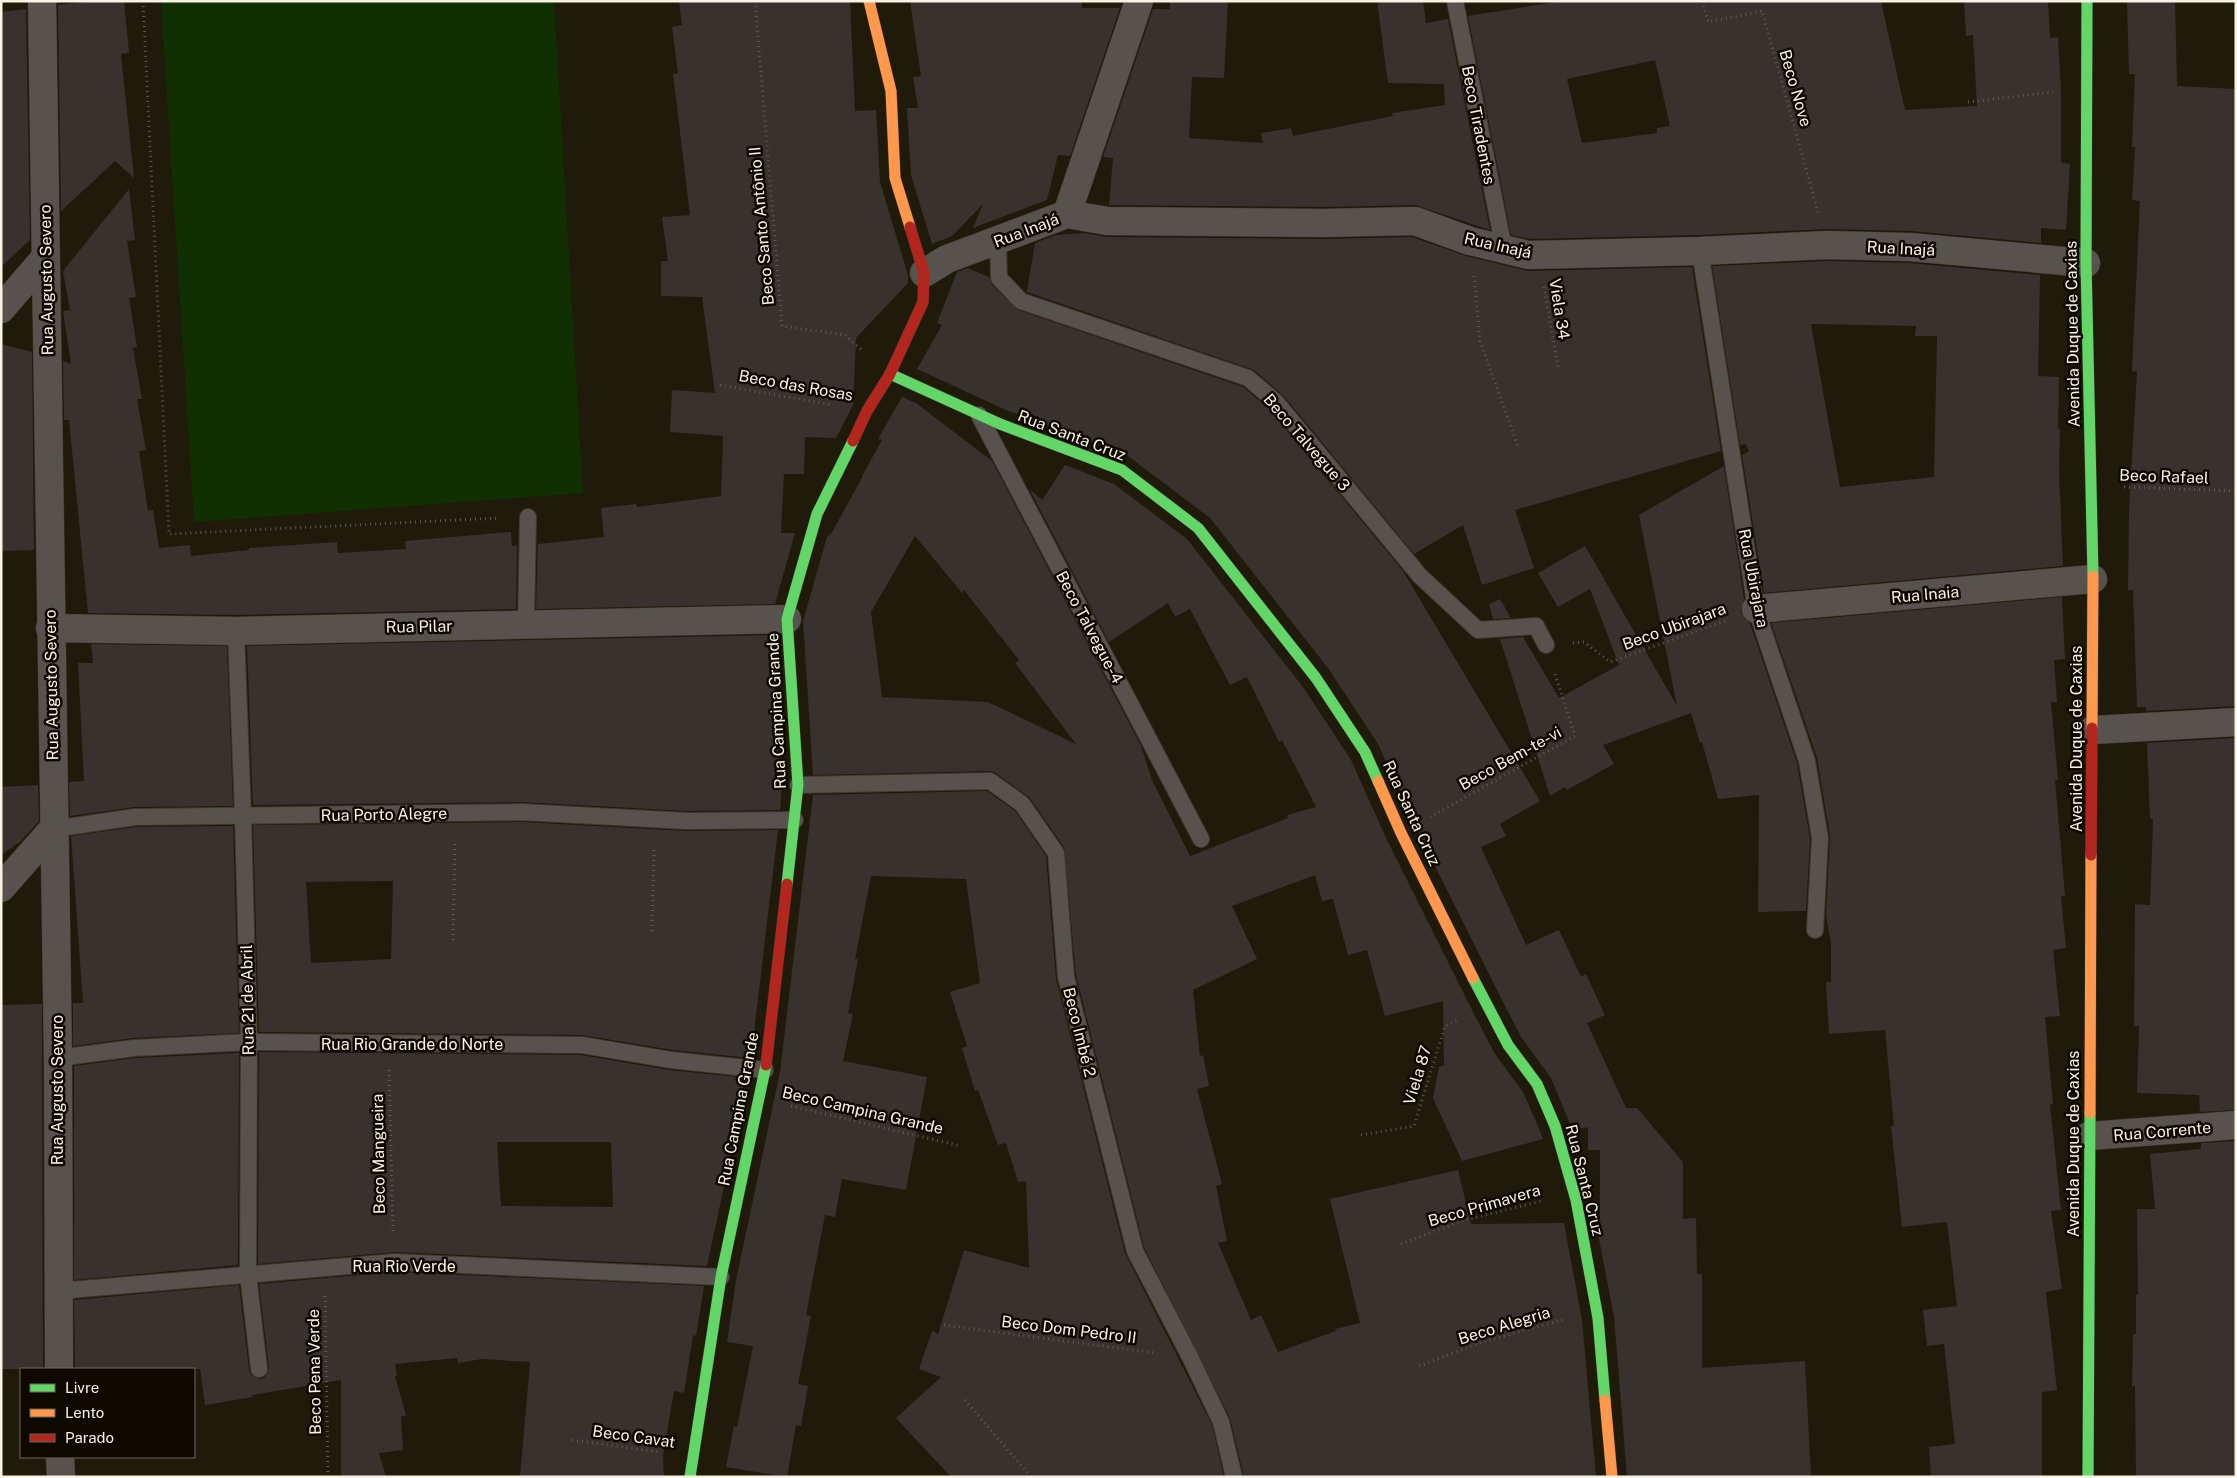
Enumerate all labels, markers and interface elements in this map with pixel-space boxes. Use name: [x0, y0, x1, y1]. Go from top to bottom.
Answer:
street label: Beco Nove: [1775, 47, 1816, 129]
street label: Beco Tiradentes: [1458, 64, 1499, 186]
street label: Beco Santo Antônio II: [745, 146, 778, 306]
street label: Rua Augusto Severo: [36, 204, 57, 356]
street label: Rua Inajá: [991, 209, 1061, 252]
street label: Rua Inajá: [1462, 229, 1533, 262]
street label: Rua Inajá: [1866, 237, 1936, 260]
street label: Avenida Duque de Caxias: [2061, 241, 2084, 427]
street label: Viela 34: [1545, 277, 1574, 341]
street label: Beco das Rosas: [737, 366, 855, 405]
street label: Beco Talvegue 3: [1259, 390, 1354, 495]
street label: Rua Santa Cruz: [1015, 406, 1129, 465]
street label: Beco Rafael: [2119, 465, 2209, 488]
street label: Rua Ubirajara: [1735, 527, 1772, 629]
street label: Beco Talvegue-4: [1052, 568, 1127, 687]
street label: Rua Inaia: [1890, 582, 1960, 607]
street label: Beco Ubirajara: [1620, 599, 1729, 654]
street label: Rua Augusto Severo: [41, 609, 62, 761]
street label: Rua Pilar: [385, 616, 453, 637]
street label: Rua Campina Grande: [763, 632, 790, 789]
street label: Avenida Duque de Caxias: [2067, 646, 2086, 832]
street label: Beco Bem-te-vi: [1456, 723, 1565, 794]
street label: Rua Santa Cruz: [1379, 757, 1444, 869]
street label: Rua Porto Alegre: [321, 804, 447, 825]
street label: Rua 21 de Abril: [237, 944, 258, 1056]
street label: Beco Imbé 2: [1059, 985, 1100, 1079]
street label: Rua Augusto Severo: [48, 1015, 67, 1165]
street label: Rua Campina Grande: [714, 1031, 763, 1188]
street label: Rua Rio Grande do Norte: [321, 1035, 503, 1054]
street label: Viela 87: [1399, 1043, 1435, 1107]
street label: Avenida Duque de Caxias: [2064, 1051, 2083, 1237]
street label: Beco Campina Grande: [780, 1083, 945, 1138]
street label: Beco Mangueira: [368, 1094, 389, 1214]
street label: Rua Corrente: [2112, 1118, 2212, 1145]
street label: Rua Santa Cruz: [1561, 1122, 1608, 1238]
street label: Beco Primavera: [1426, 1180, 1543, 1231]
street label: Rua Rio Verde: [352, 1257, 456, 1276]
street label: Beco Alegria: [1456, 1302, 1552, 1348]
street label: Beco Pena Verde: [304, 1309, 325, 1435]
street label: Beco Dom Pedro II: [1000, 1312, 1138, 1347]
legend: [20, 1368, 195, 1458]
text: Livre: [65, 1379, 99, 1396]
text: Lento: [65, 1404, 104, 1421]
street label: Beco Cavat: [591, 1421, 677, 1452]
text: Parado: [65, 1429, 114, 1446]

